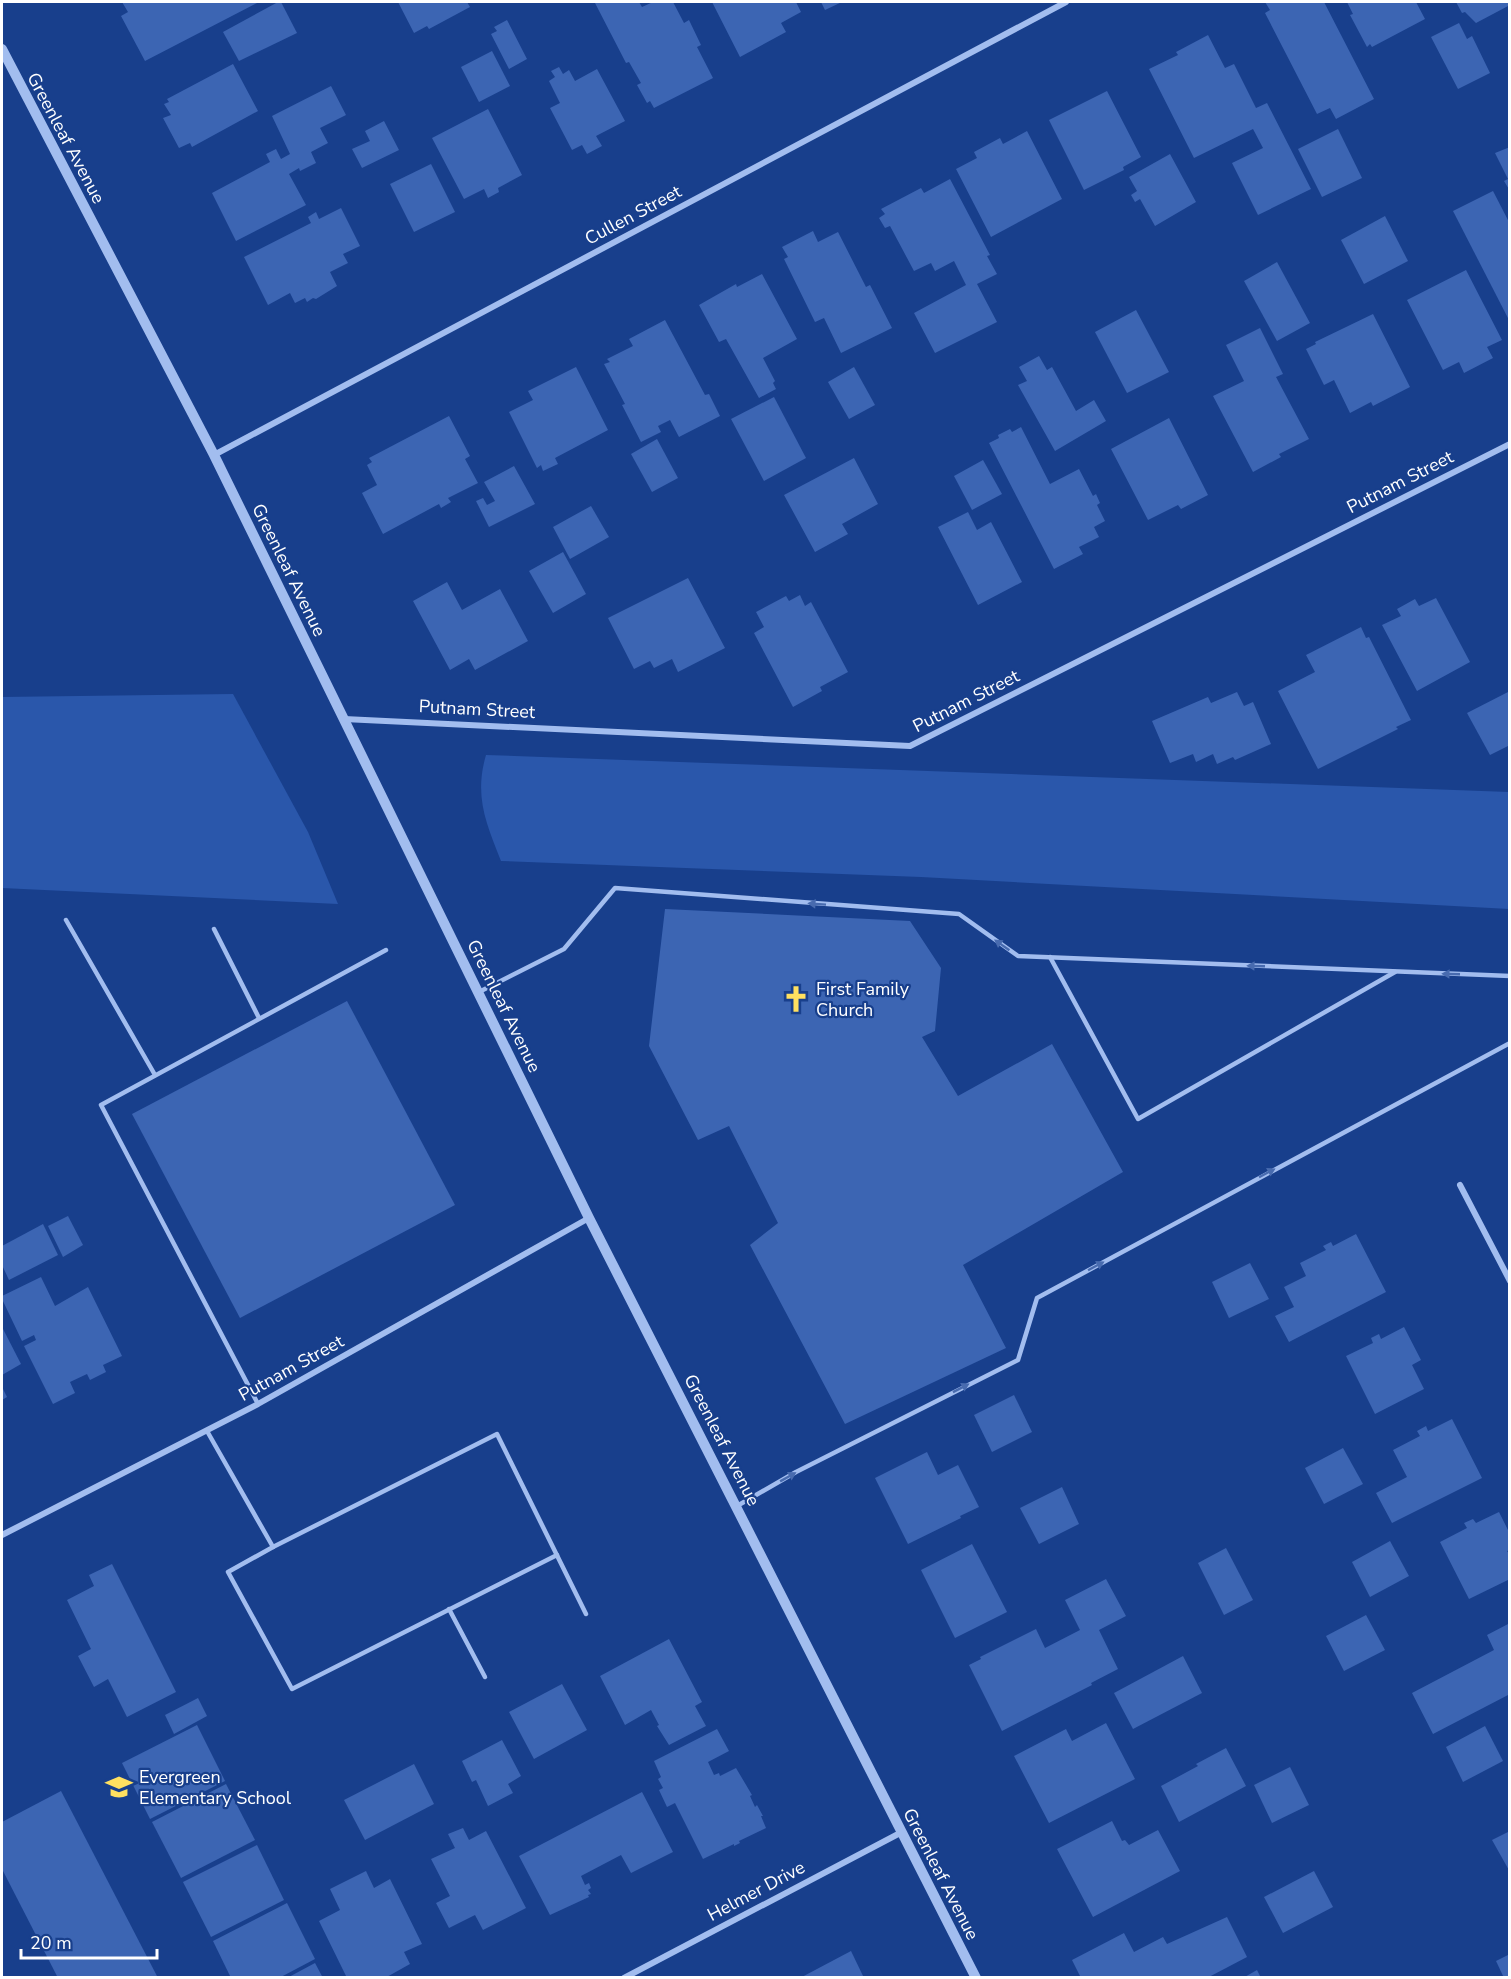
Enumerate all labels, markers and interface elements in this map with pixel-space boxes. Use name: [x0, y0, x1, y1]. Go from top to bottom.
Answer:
street label: Greenleaf Avenue: [21, 68, 111, 208]
street label: Cullen Street: [581, 179, 686, 251]
street label: Putnam Street: [1343, 445, 1458, 519]
street label: Greenleaf Avenue: [246, 500, 332, 640]
street label: Putnam Street: [909, 664, 1024, 738]
street label: Putnam Street: [418, 694, 537, 724]
one-way arrow: [807, 899, 826, 908]
street label: Greenleaf Avenue: [461, 936, 547, 1076]
one-way arrow: [994, 940, 1010, 951]
one-way arrow: [1247, 961, 1266, 970]
one-way arrow: [1442, 969, 1461, 979]
place label: First Family Church: [816, 977, 910, 1022]
church icon: First Family Church: [781, 984, 811, 1014]
one-way arrow: [1259, 1168, 1276, 1178]
one-way arrow: [1087, 1261, 1104, 1271]
street label: Putnam Street: [234, 1329, 348, 1407]
street label: Greenleaf Avenue: [678, 1370, 766, 1510]
one-way arrow: [953, 1384, 970, 1393]
one-way arrow: [779, 1472, 796, 1482]
place label: Evergreen Elementary School: [139, 1765, 292, 1810]
school or university icon: Evergreen Elementary School: [104, 1772, 134, 1802]
street label: Greenleaf Avenue: [897, 1804, 985, 1944]
street label: Helmer Drive: [703, 1855, 809, 1927]
scale bar: [21, 1922, 158, 1960]
text: 20 m: [30, 1931, 72, 1955]

